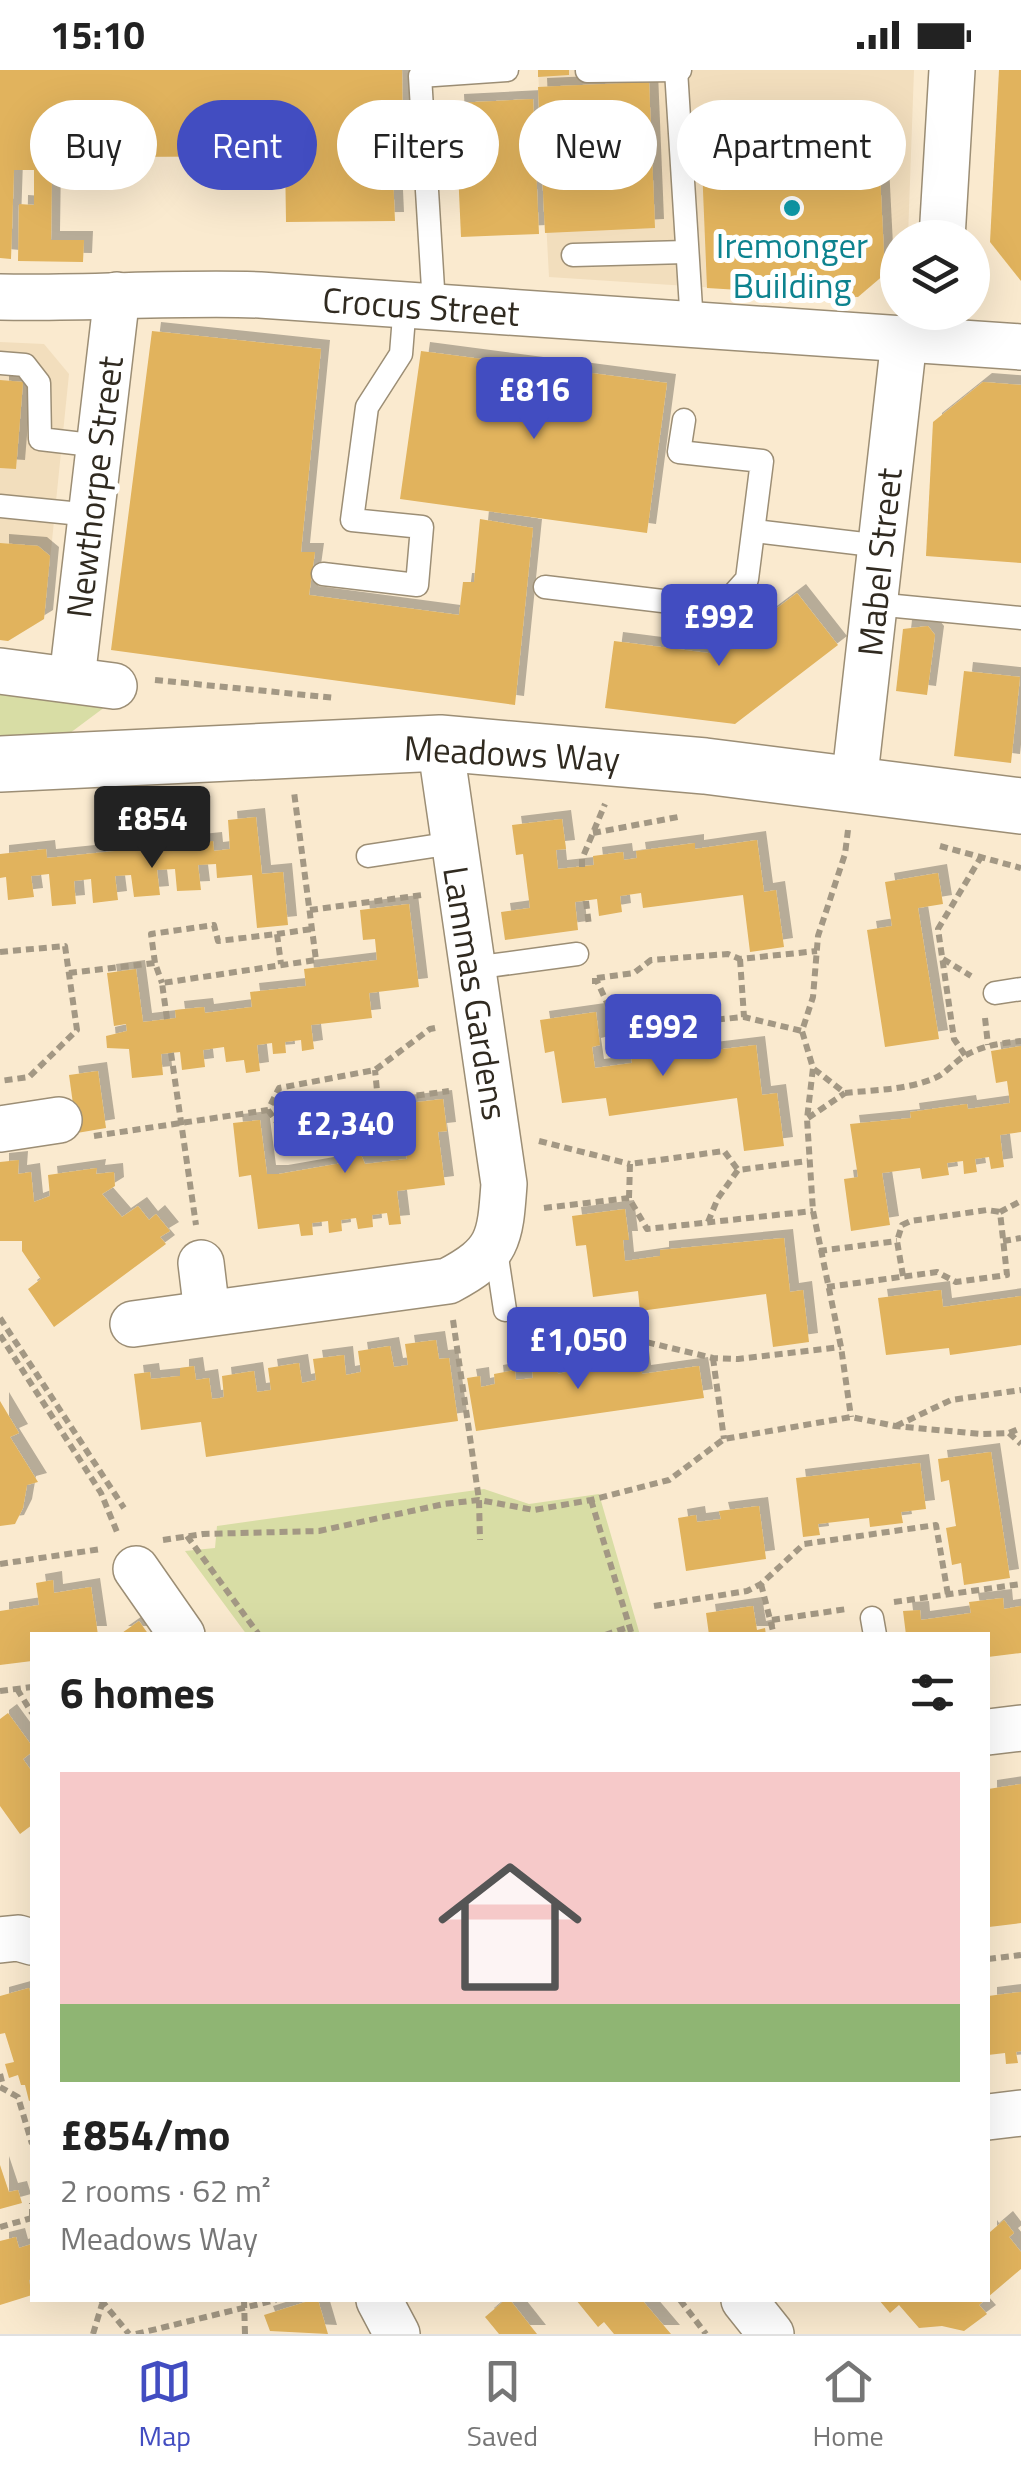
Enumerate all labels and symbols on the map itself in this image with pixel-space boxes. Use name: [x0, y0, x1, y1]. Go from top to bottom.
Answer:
marker: Iremonger Building: [781, 197, 803, 219]
place label: Iremonger Building: [716, 218, 868, 312]
street label: Crocus Street: [321, 272, 521, 340]
street label: Newthorpe Street: [51, 353, 137, 621]
pin: £816: [475, 357, 593, 442]
street label: Mabel Street: [842, 465, 916, 659]
pin: £992: [660, 584, 778, 669]
street label: Meadows Way: [402, 720, 622, 786]
pin: £854: [93, 786, 211, 871]
street label: Lammas Gardens: [429, 862, 523, 1124]
pin: £992: [604, 994, 722, 1079]
pin: £2,340: [264, 1091, 426, 1176]
pin: £1,050: [497, 1307, 659, 1392]

